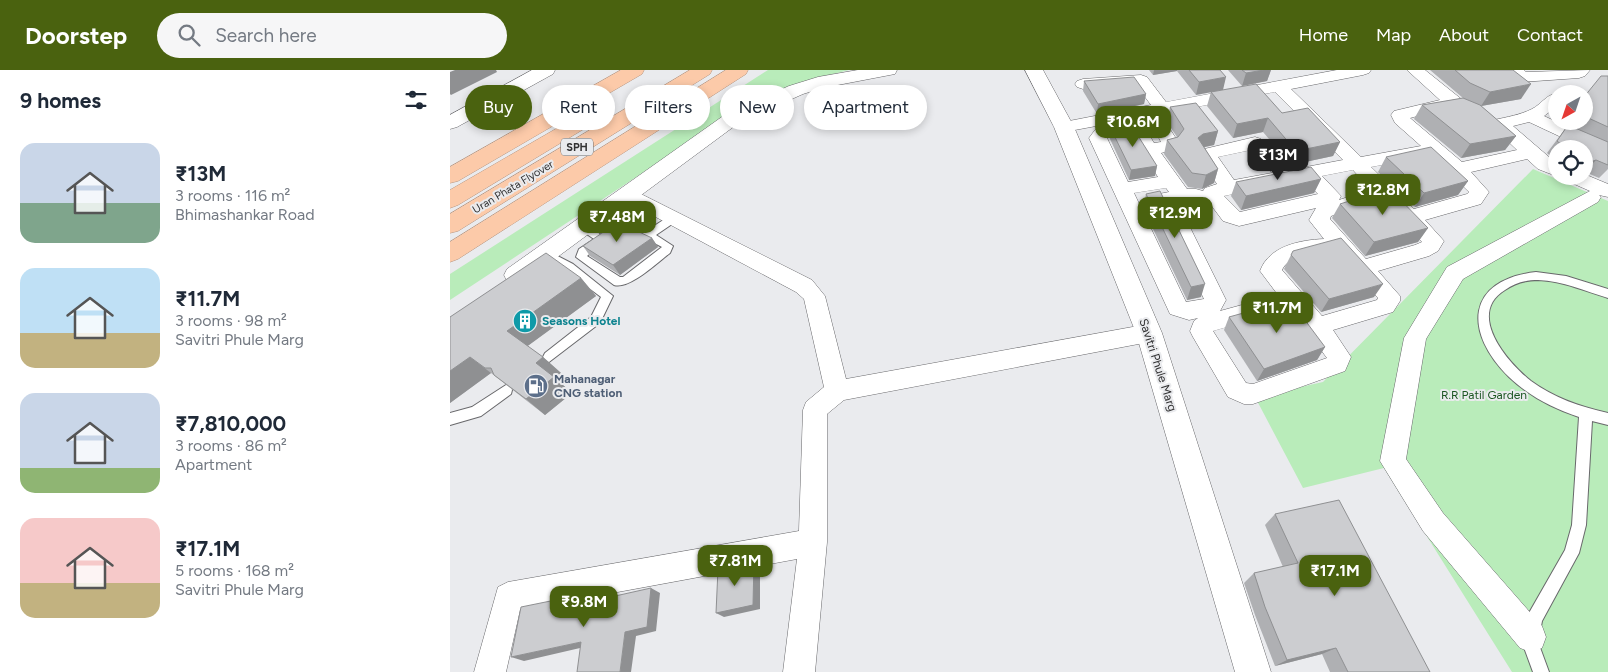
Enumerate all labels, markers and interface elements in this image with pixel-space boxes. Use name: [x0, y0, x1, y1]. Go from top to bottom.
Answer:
search box: [157, 13, 507, 58]
text: Doorstep: [25, 21, 127, 50]
icon: search: [175, 21, 203, 49]
text: Search here: [215, 24, 317, 47]
text: Home: [1299, 24, 1348, 46]
text: Map: [1376, 24, 1411, 46]
text: About: [1439, 24, 1489, 46]
text: Contact: [1517, 24, 1583, 46]
chip: Buy: [465, 85, 532, 130]
chip: Rent: [542, 85, 615, 130]
chip: Filters: [625, 85, 710, 130]
chip: New: [720, 85, 794, 130]
chip: Apartment: [804, 85, 927, 130]
north arrow: [1548, 85, 1592, 130]
map controls: [1548, 85, 1593, 185]
icon: filters: [402, 86, 430, 114]
text: 9 homes: [20, 88, 101, 113]
pin: ₹10.6M: [1092, 106, 1174, 148]
text: ₹10.6M: [1106, 112, 1160, 131]
road number: SPH: [561, 138, 593, 156]
pin: ₹13M: [1248, 138, 1308, 181]
button: locate: [1548, 140, 1593, 185]
text: ₹13M: [1259, 145, 1297, 164]
street label: Uran Phata Flyover: [470, 158, 556, 216]
text: ₹13M: [175, 161, 226, 186]
icon: home: [60, 163, 120, 223]
pin: ₹12.8M: [1342, 174, 1424, 216]
text: ₹12.8M: [1356, 180, 1410, 199]
text: 3 rooms · 116 m²: [175, 186, 290, 205]
pin: ₹12.9M: [1134, 196, 1216, 239]
pin: ₹7.48M: [576, 200, 658, 243]
text: ₹12.9M: [1149, 203, 1201, 222]
text: Bhimashankar Road: [175, 205, 315, 224]
text: ₹7.48M: [589, 207, 645, 226]
text: ₹11.7M: [175, 286, 240, 311]
icon: home: [60, 288, 120, 348]
pin: ₹11.7M: [1236, 292, 1318, 334]
text: ₹11.7M: [1252, 298, 1302, 317]
building icon: Seasons Hotel: [512, 308, 538, 334]
text: 3 rooms · 98 m²: [175, 311, 287, 330]
place label: Seasons Hotel: [542, 314, 620, 328]
street label: Savitri Phule Marg: [1136, 317, 1180, 413]
text: Savitri Phule Marg: [175, 330, 304, 349]
place label: Mahanagar CNG station: [554, 372, 622, 400]
fuel station icon: Mahanagar CNG station: [523, 373, 549, 399]
park label: R.R Patil Garden: [1441, 388, 1527, 402]
text: ₹7,810,000: [175, 411, 286, 436]
icon: home: [60, 413, 120, 473]
text: 3 rooms · 86 m²: [175, 436, 287, 455]
text: Apartment: [175, 455, 252, 474]
text: ₹17.1M: [175, 536, 240, 561]
icon: home: [60, 538, 120, 598]
pin: ₹7.81M: [694, 544, 776, 587]
text: ₹7.81M: [709, 551, 761, 570]
pin: ₹17.1M: [1294, 554, 1376, 597]
text: 5 rooms · 168 m²: [175, 561, 294, 580]
text: ₹17.1M: [1310, 561, 1360, 580]
text: Savitri Phule Marg: [175, 580, 304, 599]
pin: ₹9.8M: [549, 586, 619, 628]
text: ₹9.8M: [561, 592, 607, 611]

